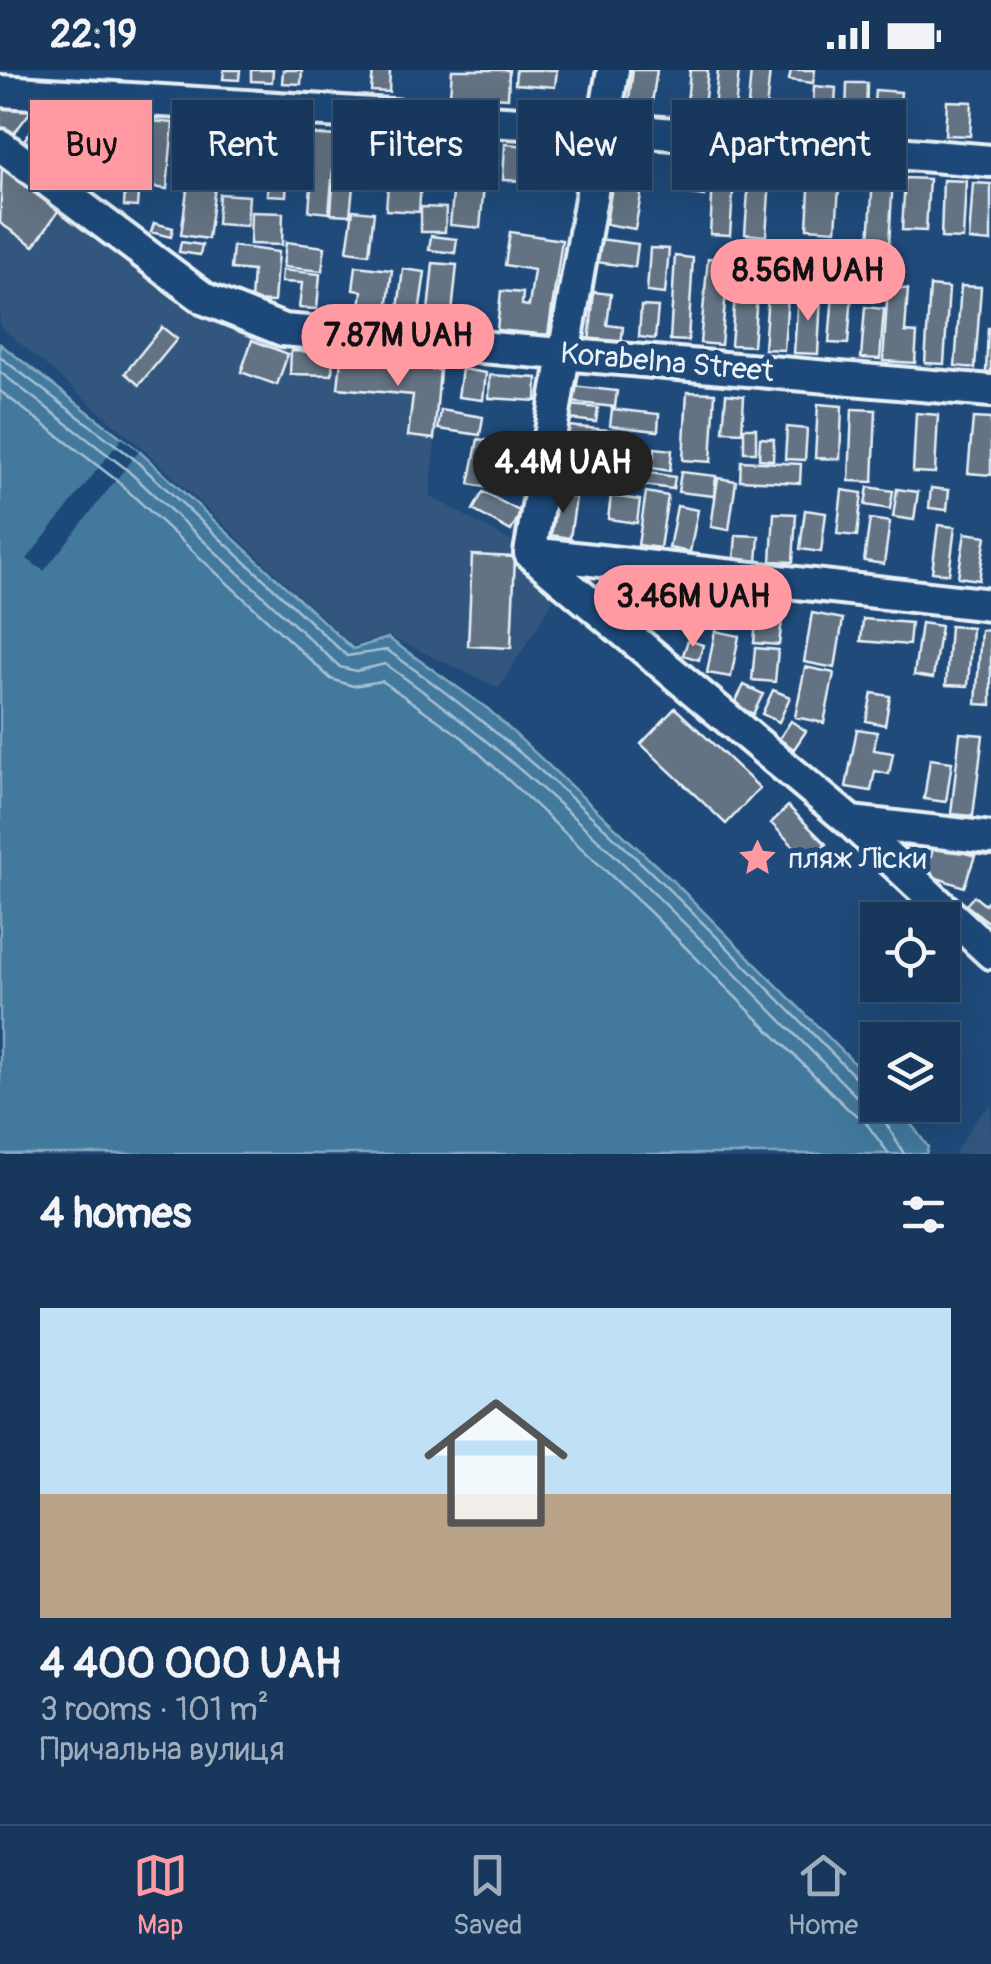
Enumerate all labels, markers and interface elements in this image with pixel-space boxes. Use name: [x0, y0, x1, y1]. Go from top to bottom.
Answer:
text: 22:19: [50, 11, 137, 59]
chip: Buy: [30, 100, 152, 190]
chip: Rent: [172, 100, 313, 190]
chip: Filters: [333, 100, 498, 190]
chip: New: [518, 100, 652, 190]
chip: Apartment: [672, 100, 906, 190]
pin: 8.56M UAH: [694, 239, 922, 324]
text: 8.56M UAH: [732, 251, 884, 291]
pin: 7.87M UAH: [284, 304, 512, 389]
text: 7.87M UAH: [323, 316, 473, 356]
street label: Korabelna Street: [559, 335, 776, 390]
pin: 4.4M UAH: [460, 431, 666, 516]
text: 4.4M UAH: [495, 443, 631, 483]
pin: 3.46M UAH: [579, 565, 807, 650]
text: 3.46M UAH: [616, 577, 770, 617]
place icon: пляж Ліски: [737, 837, 779, 879]
place label: пляж Ліски: [788, 840, 926, 877]
map controls: [860, 902, 960, 1122]
button: locate: [860, 902, 960, 1002]
button: layers: [860, 1022, 960, 1122]
icon: filters: [896, 1187, 951, 1242]
text: 4 homes: [40, 1188, 191, 1240]
icon: home: [406, 1373, 586, 1553]
text: 4 400 000 UAH: [40, 1638, 341, 1690]
text: 3 rooms · 101 m²: [40, 1690, 269, 1730]
text: Причальна вулиця: [40, 1730, 285, 1770]
tab: Map: [133, 1848, 188, 1943]
tab: Saved: [453, 1848, 522, 1943]
tab: Home: [788, 1848, 858, 1943]

